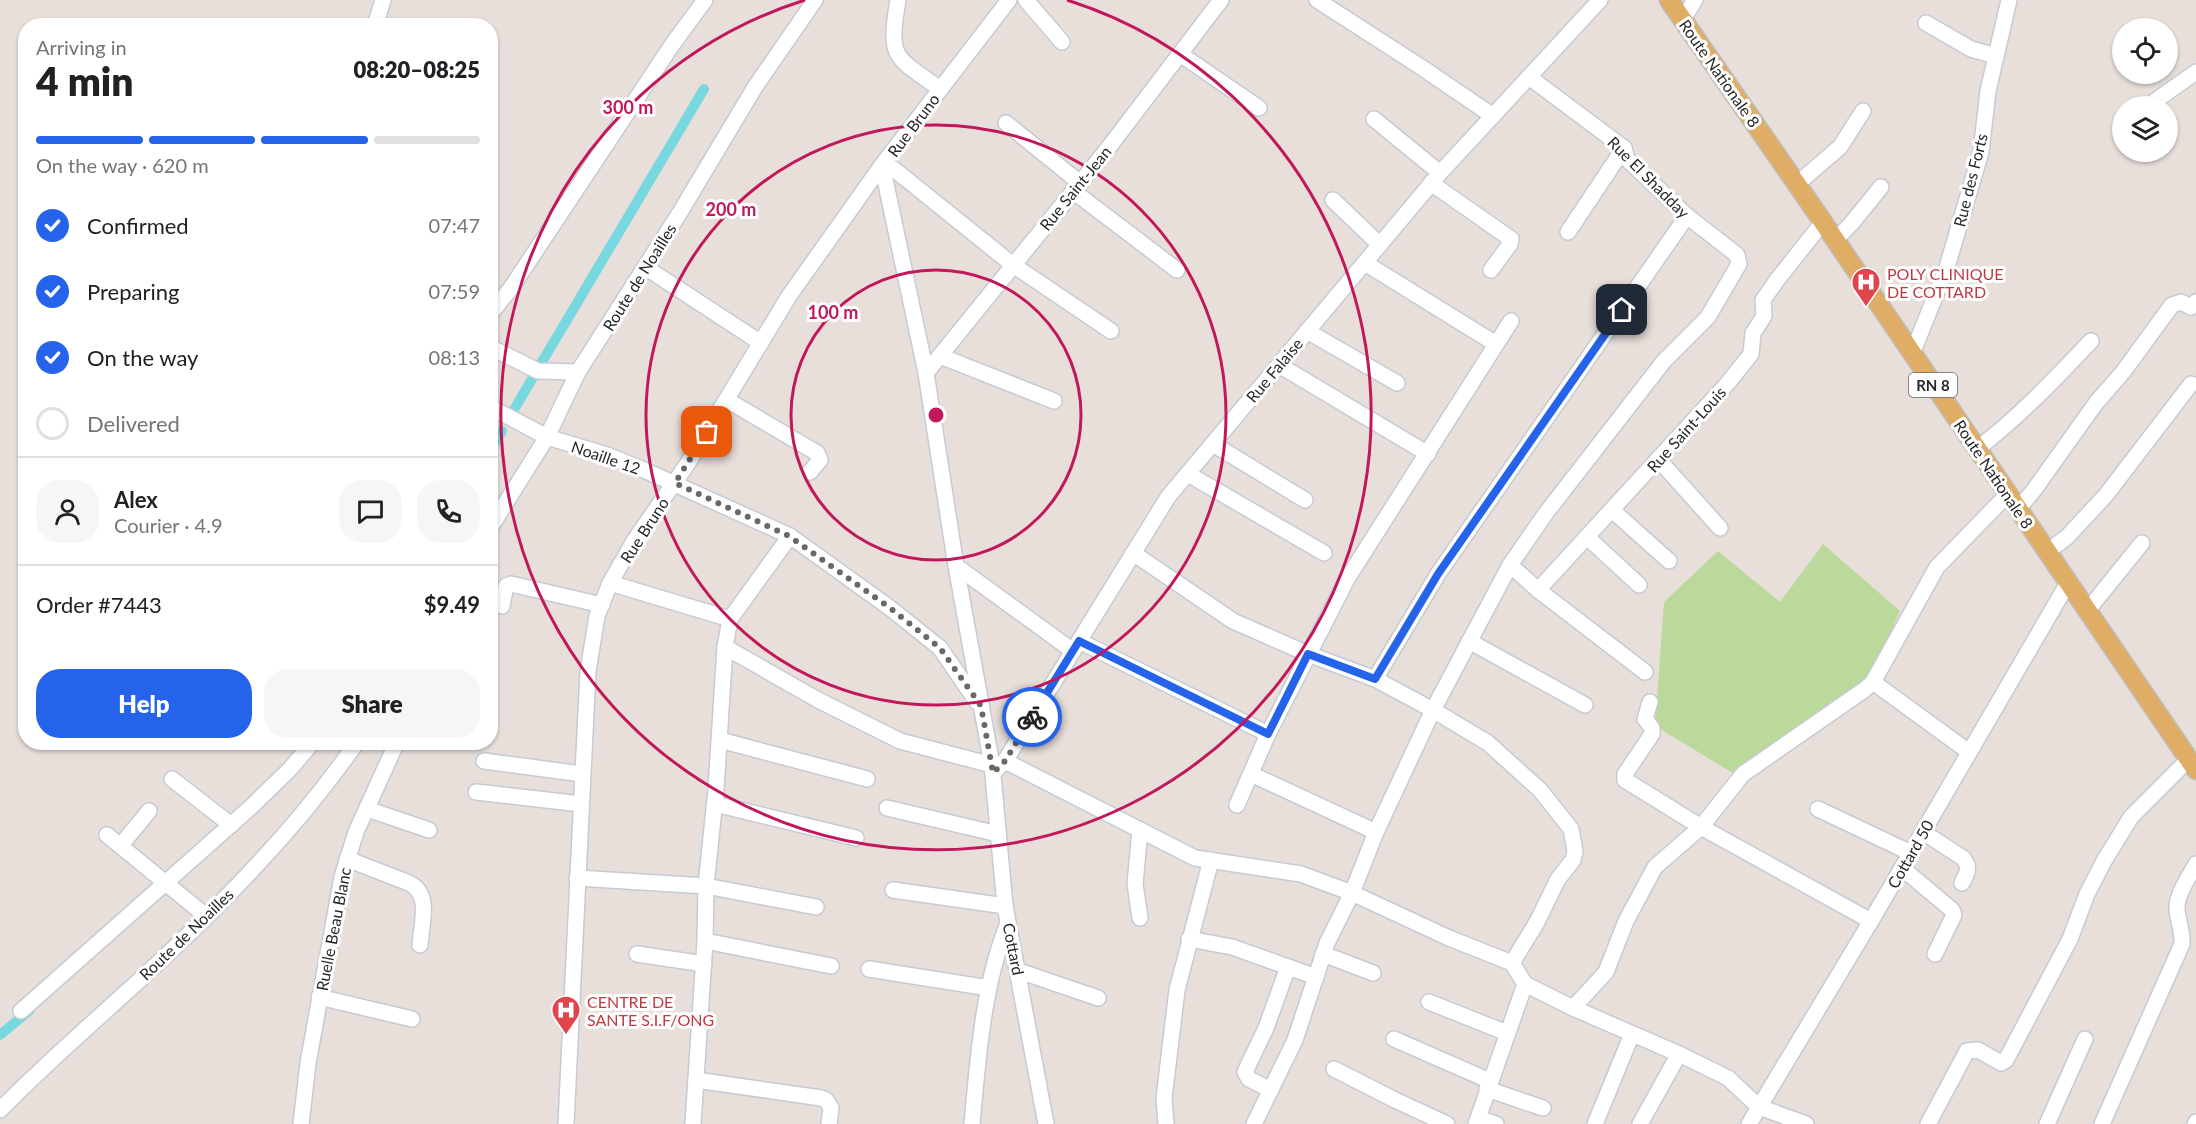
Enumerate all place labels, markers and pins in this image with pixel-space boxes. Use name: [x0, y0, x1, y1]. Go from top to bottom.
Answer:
place label: POLY CLINIQUE DE COTTARD: [1887, 264, 2003, 301]
hospital icon: POLY CLINIQUE DE COTTARD: [1850, 266, 1882, 308]
pin: [1596, 284, 1647, 335]
centre of rings: [926, 405, 946, 425]
pin: [681, 406, 732, 457]
place label: CENTRE DE SANTE S.I.F/ONG: [587, 992, 714, 1029]
hospital icon: CENTRE DE SANTE S.I.F/ONG: [550, 994, 582, 1036]

